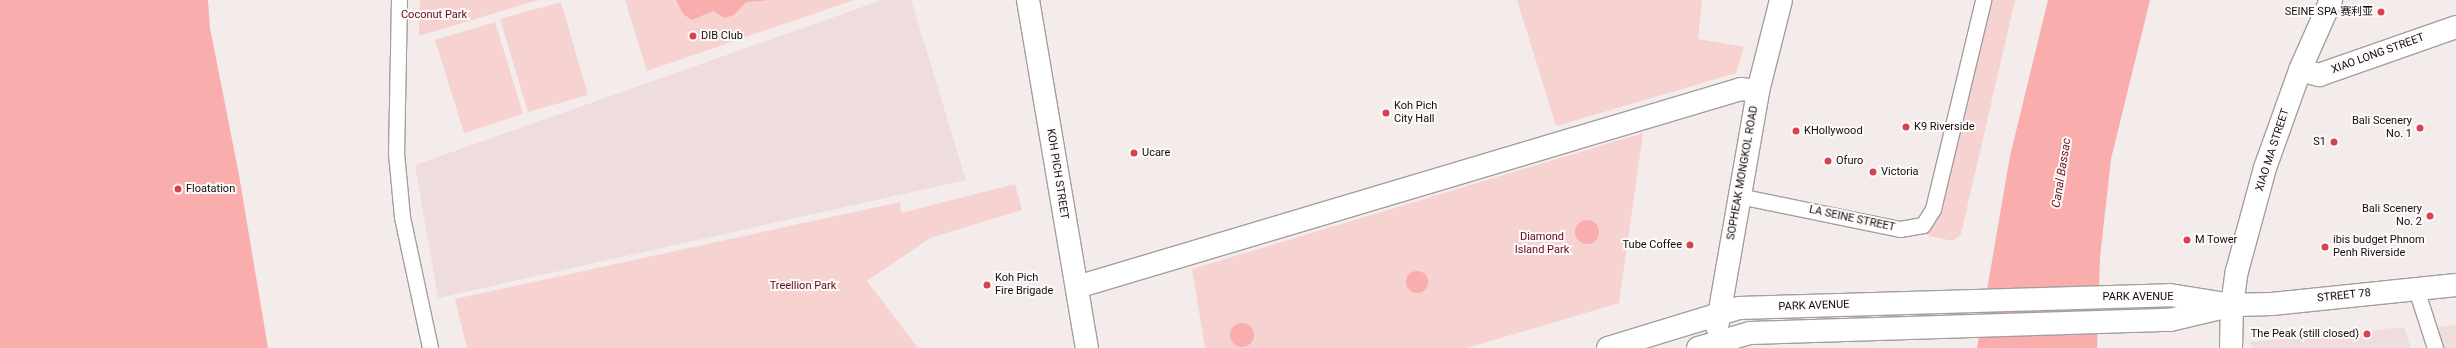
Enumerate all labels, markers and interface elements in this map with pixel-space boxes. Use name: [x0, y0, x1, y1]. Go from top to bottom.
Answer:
place label: SEINE SPA 赛利亚: [2285, 5, 2373, 19]
marker: SEINE SPA 赛利亚: [2376, 7, 2386, 17]
park label: Coconut Park: [401, 8, 467, 22]
place label: DIB Club: [701, 29, 743, 43]
marker: DIB Club: [688, 31, 698, 41]
street label: XIAO LONG STREET: [2330, 31, 2426, 77]
place label: Koh Pich City Hall: [1394, 100, 1437, 126]
street label: SOPHEAK MONGKOL ROAD: [1725, 105, 1761, 241]
street label: XIAO MA STREET: [2253, 107, 2293, 193]
marker: Koh Pich City Hall: [1381, 108, 1391, 118]
place label: Bali Scenery No. 1: [2352, 115, 2412, 141]
place label: K9 Riverside: [1914, 120, 1974, 134]
marker: K9 Riverside: [1901, 122, 1911, 132]
marker: Bali Scenery No. 1: [2415, 123, 2425, 133]
place label: KHollywood: [1804, 124, 1863, 138]
marker: KHollywood: [1791, 126, 1801, 136]
street label: KOH PICH STREET: [1043, 128, 1071, 220]
place label: S1: [2313, 135, 2326, 149]
water label: Canal Bassac: [2049, 137, 2075, 209]
marker: S1: [2329, 137, 2339, 147]
place label: Ucare: [1142, 146, 1170, 160]
marker: Ucare: [1129, 148, 1139, 158]
place label: Ofuro: [1836, 154, 1863, 168]
marker: Ofuro: [1823, 156, 1833, 166]
place label: Victoria: [1881, 165, 1919, 179]
marker: Victoria: [1868, 167, 1878, 177]
place label: Floatation: [186, 182, 235, 196]
marker: Floatation: [173, 184, 183, 194]
street label: LA SEINE STREET: [1808, 203, 1896, 235]
place label: Bali Scenery No. 2: [2362, 203, 2422, 229]
marker: Bali Scenery No. 2: [2425, 211, 2435, 221]
park label: Diamond Island Park: [1515, 231, 1569, 257]
place label: M Tower: [2195, 233, 2237, 247]
place label: ibis budget Phnom Penh Riverside: [2333, 234, 2425, 260]
marker: M Tower: [2182, 235, 2192, 245]
place label: Tube Coffee: [1623, 238, 1682, 252]
marker: Tube Coffee: [1685, 240, 1695, 250]
marker: ibis budget Phnom Penh Riverside: [2320, 242, 2330, 252]
place label: Koh Pich Fire Brigade: [995, 272, 1053, 298]
park label: Treellion Park: [770, 279, 836, 293]
marker: Koh Pich Fire Brigade: [982, 280, 992, 290]
street label: STREET 78: [2316, 287, 2372, 305]
street label: PARK AVENUE: [2103, 290, 2173, 304]
street label: PARK AVENUE: [1778, 298, 1850, 314]
place label: The Peak (still closed): [2251, 327, 2359, 341]
marker: The Peak (still closed): [2362, 329, 2372, 339]

